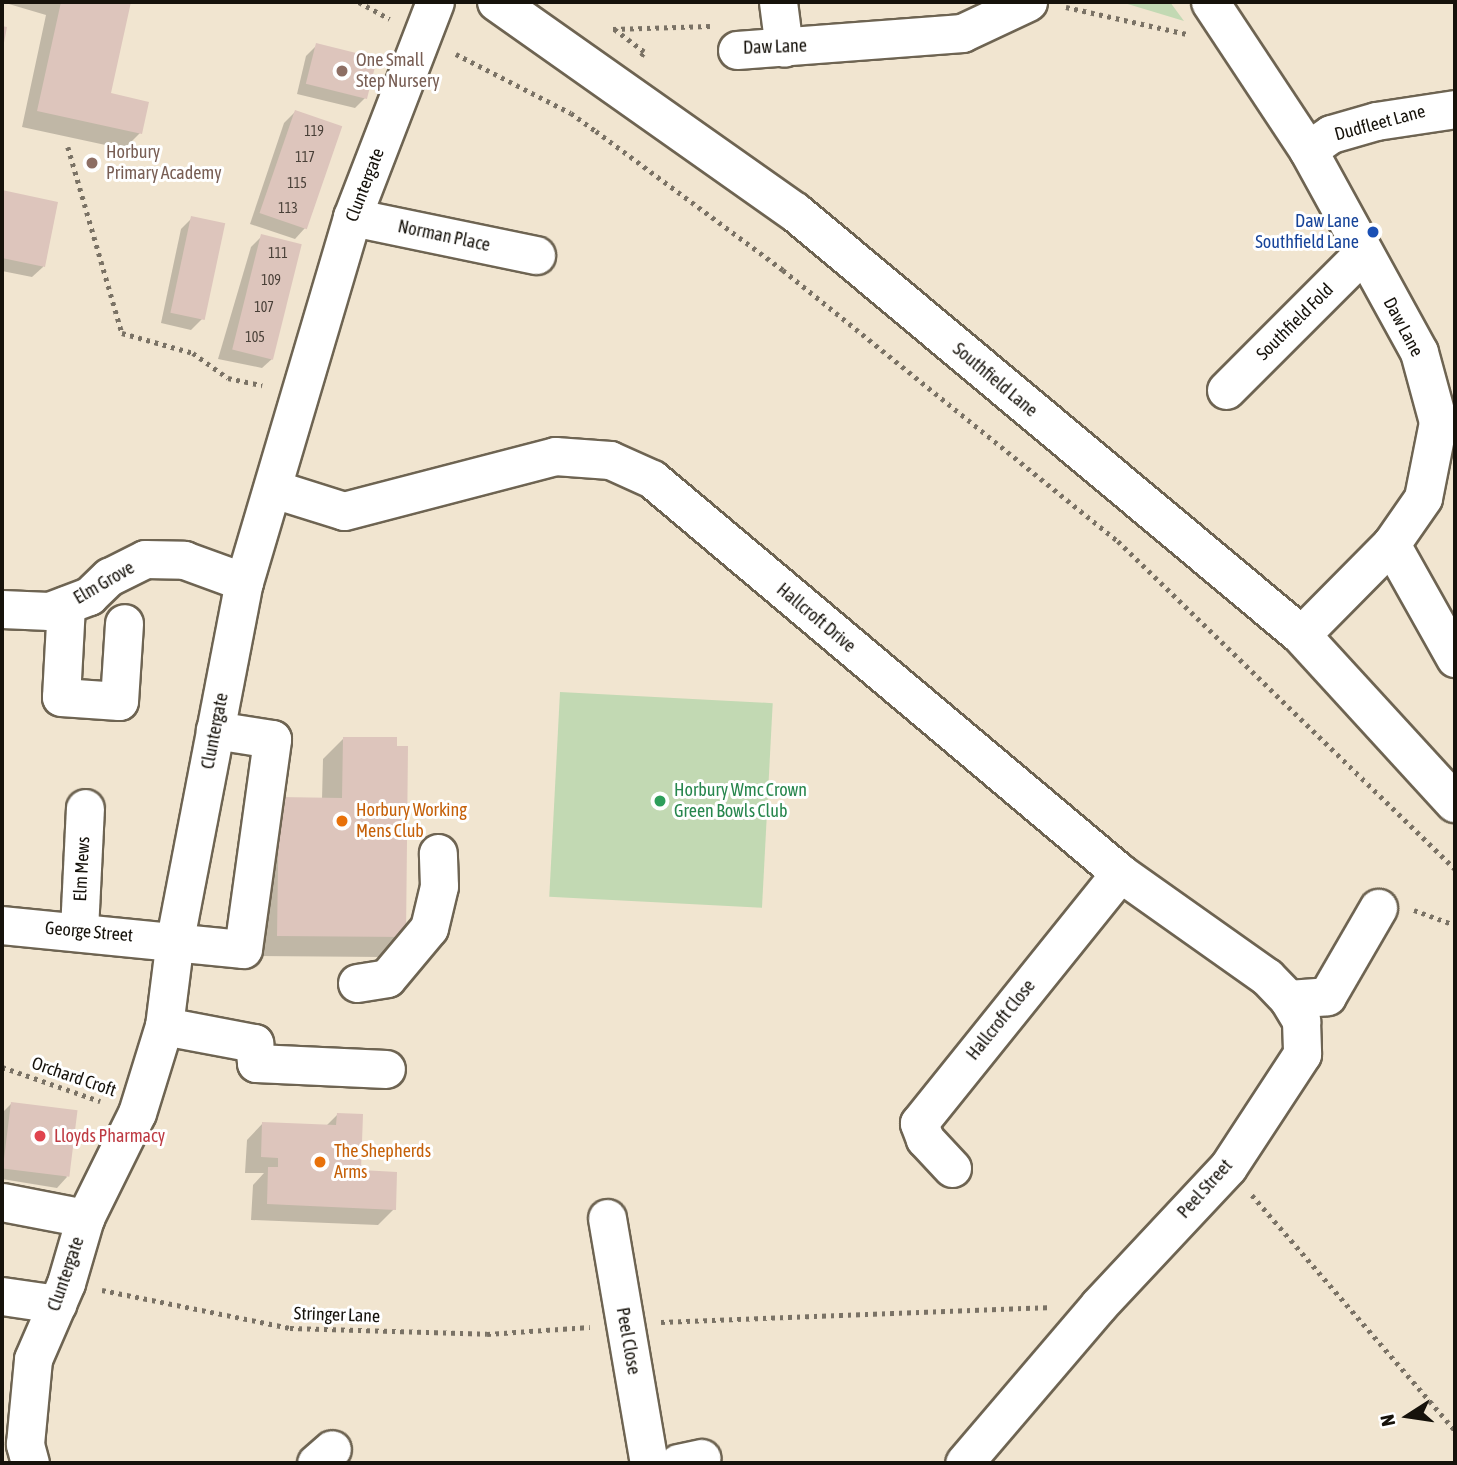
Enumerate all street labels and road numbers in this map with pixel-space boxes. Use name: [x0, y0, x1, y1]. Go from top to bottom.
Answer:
street label: Daw Lane: [743, 35, 807, 59]
street label: Dudfleet Lane: [1332, 101, 1428, 145]
street label: Cluntergate: [341, 145, 389, 225]
street label: Norman Place: [396, 216, 492, 256]
street label: Southfield Fold: [1252, 279, 1338, 365]
street label: Daw Lane: [1378, 294, 1428, 360]
street label: Southfield Lane: [948, 338, 1042, 422]
street label: Elm Grove: [70, 557, 138, 609]
street label: Hallcroft Drive: [772, 579, 860, 657]
street label: Cluntergate: [197, 691, 233, 771]
street label: Elm Mews: [70, 836, 94, 902]
street label: George Street: [44, 917, 134, 947]
street label: Hallcroft Close: [962, 976, 1040, 1064]
street label: Orchard Croft: [29, 1052, 119, 1102]
street label: Peel Street: [1173, 1155, 1237, 1223]
street label: Cluntergate: [43, 1234, 89, 1314]
street label: Stringer Lane: [293, 1303, 381, 1327]
street label: Peel Close: [611, 1306, 645, 1376]

